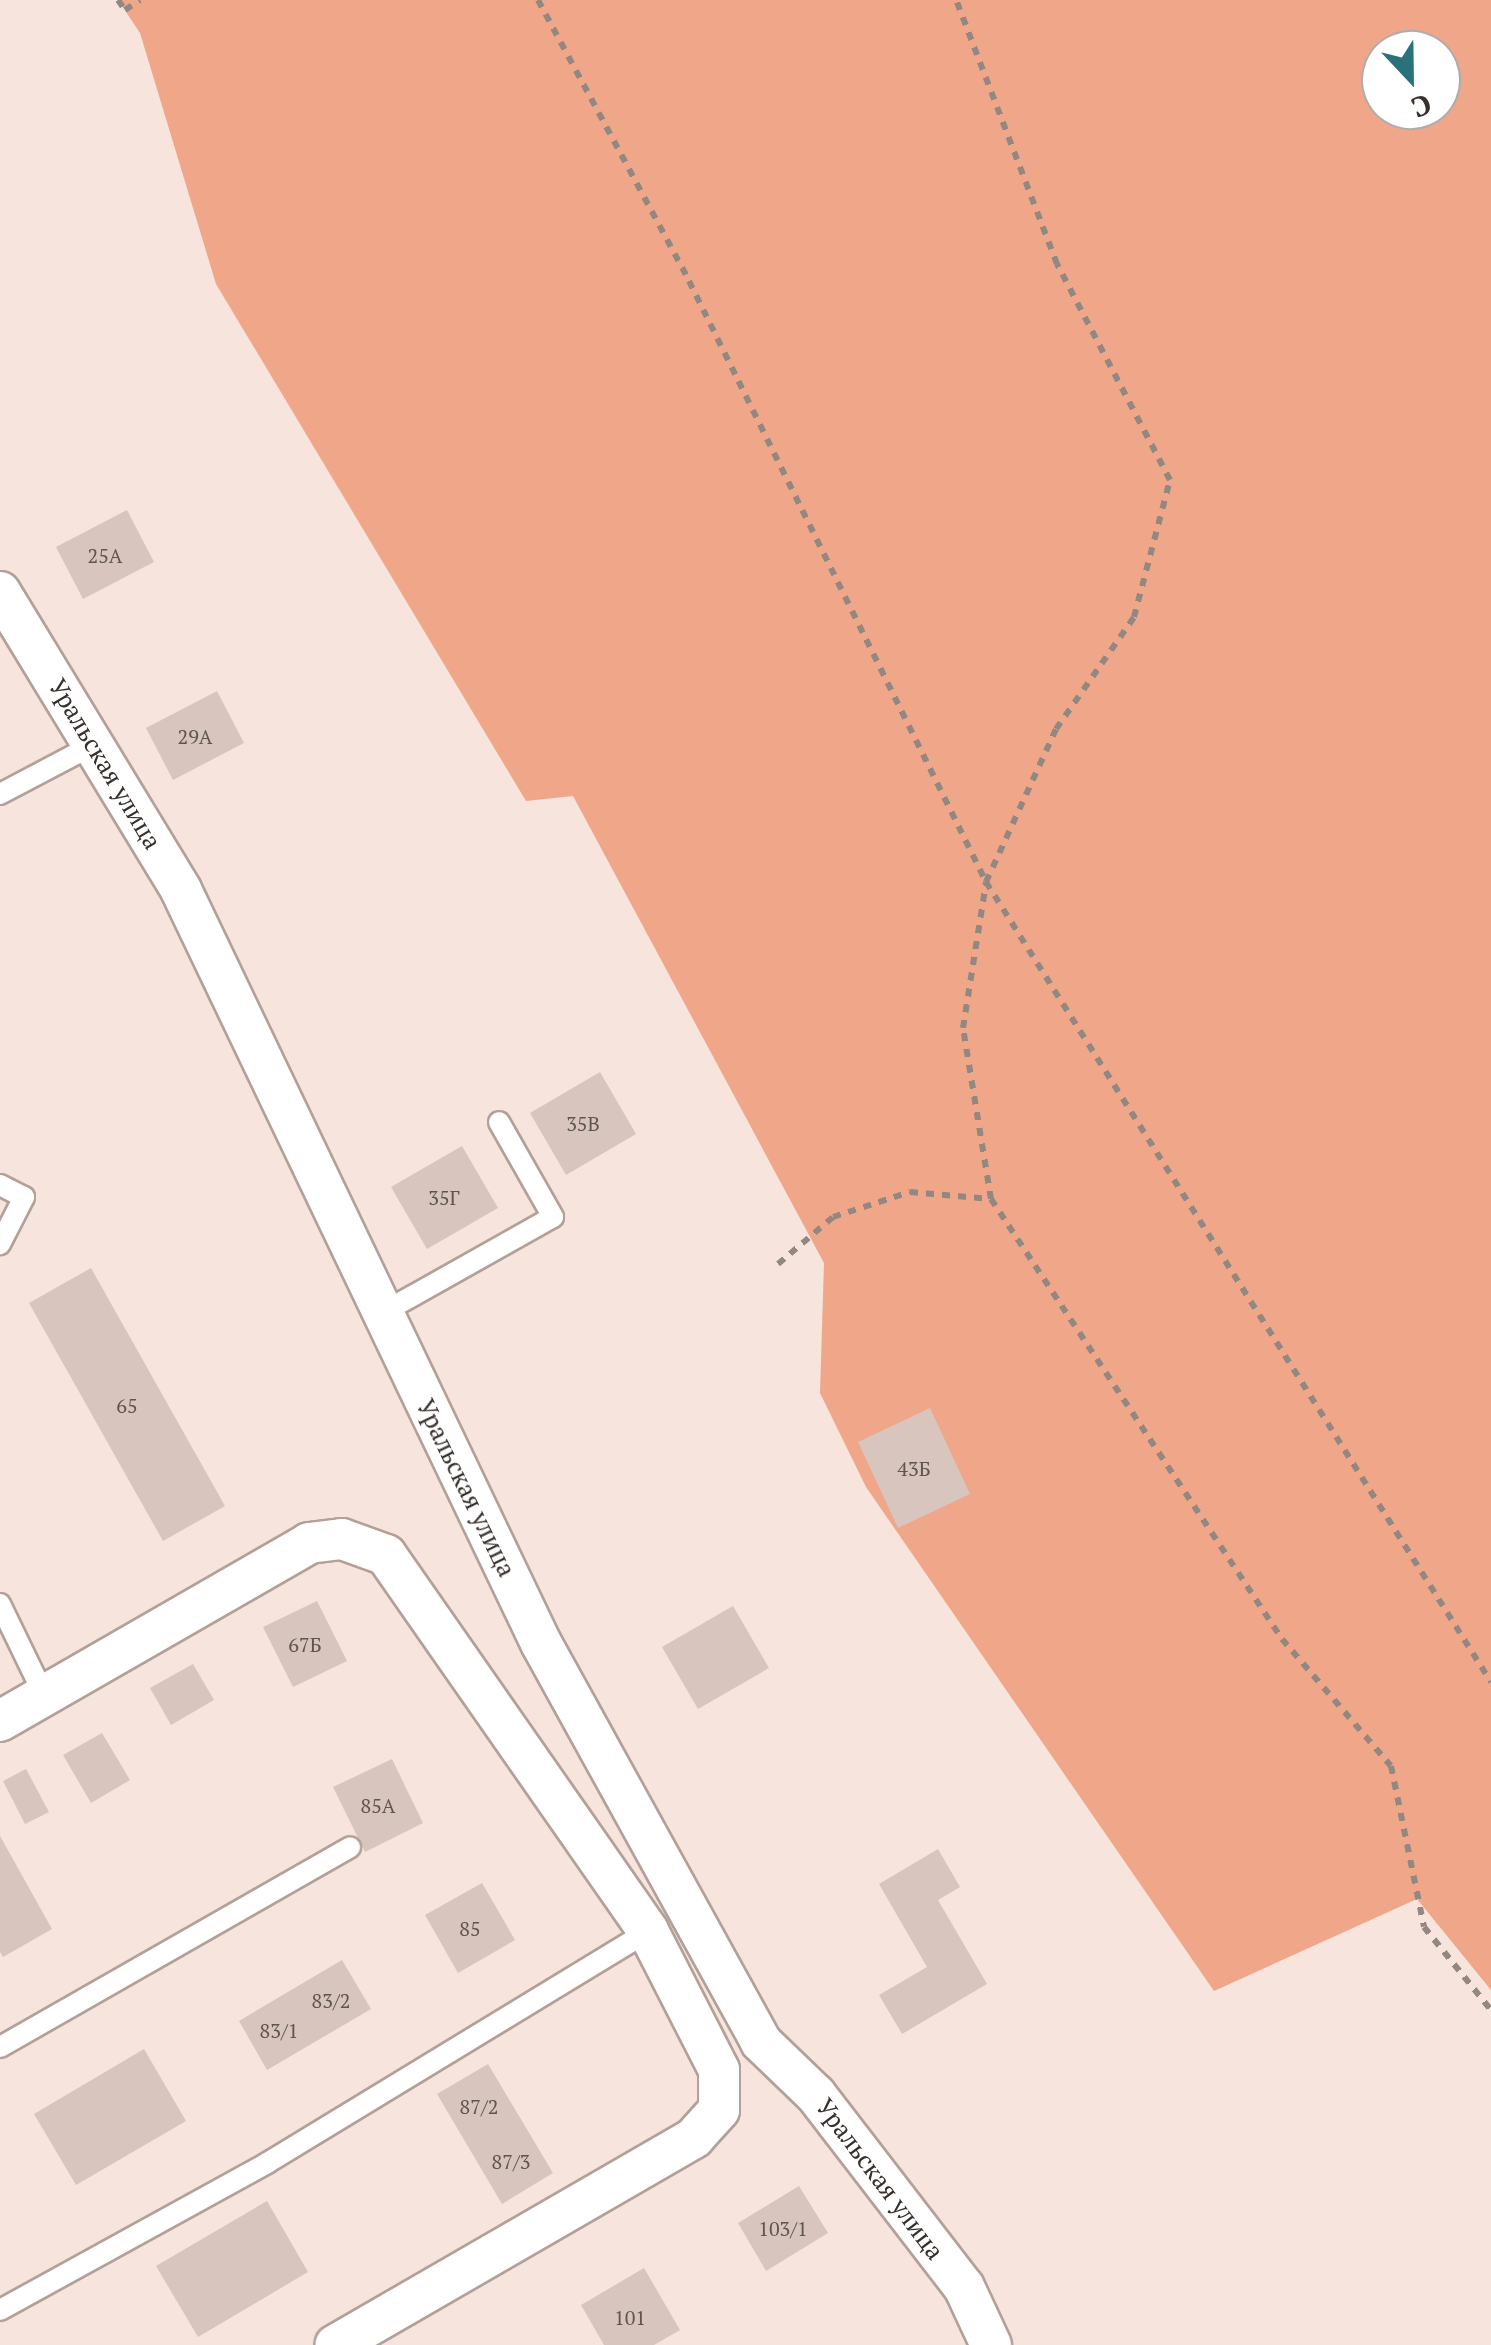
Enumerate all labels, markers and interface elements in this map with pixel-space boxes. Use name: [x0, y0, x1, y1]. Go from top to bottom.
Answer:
north arrow: [1361, 30, 1461, 130]
text: С: [1406, 86, 1437, 127]
house number: 25А: [88, 543, 122, 567]
street label: Уральская улица: [42, 673, 168, 855]
house number: 29А: [178, 724, 212, 748]
house number: 35В: [566, 1111, 600, 1135]
house number: 35Г: [428, 1185, 460, 1209]
house number: 65: [116, 1393, 138, 1417]
street label: Уральская улица: [410, 1394, 522, 1582]
house number: 43Б: [897, 1456, 931, 1480]
house number: 67Б: [288, 1632, 322, 1656]
house number: 85А: [361, 1793, 395, 1817]
house number: 85: [459, 1916, 481, 1940]
house number: 83/2: [312, 1988, 350, 2012]
house number: 83/1: [260, 2018, 298, 2042]
street label: Уральская улица: [810, 2093, 950, 2265]
house number: 87/2: [460, 2094, 498, 2118]
house number: 87/3: [492, 2149, 530, 2173]
house number: 103/1: [758, 2216, 808, 2240]
house number: 101: [614, 2305, 646, 2329]

